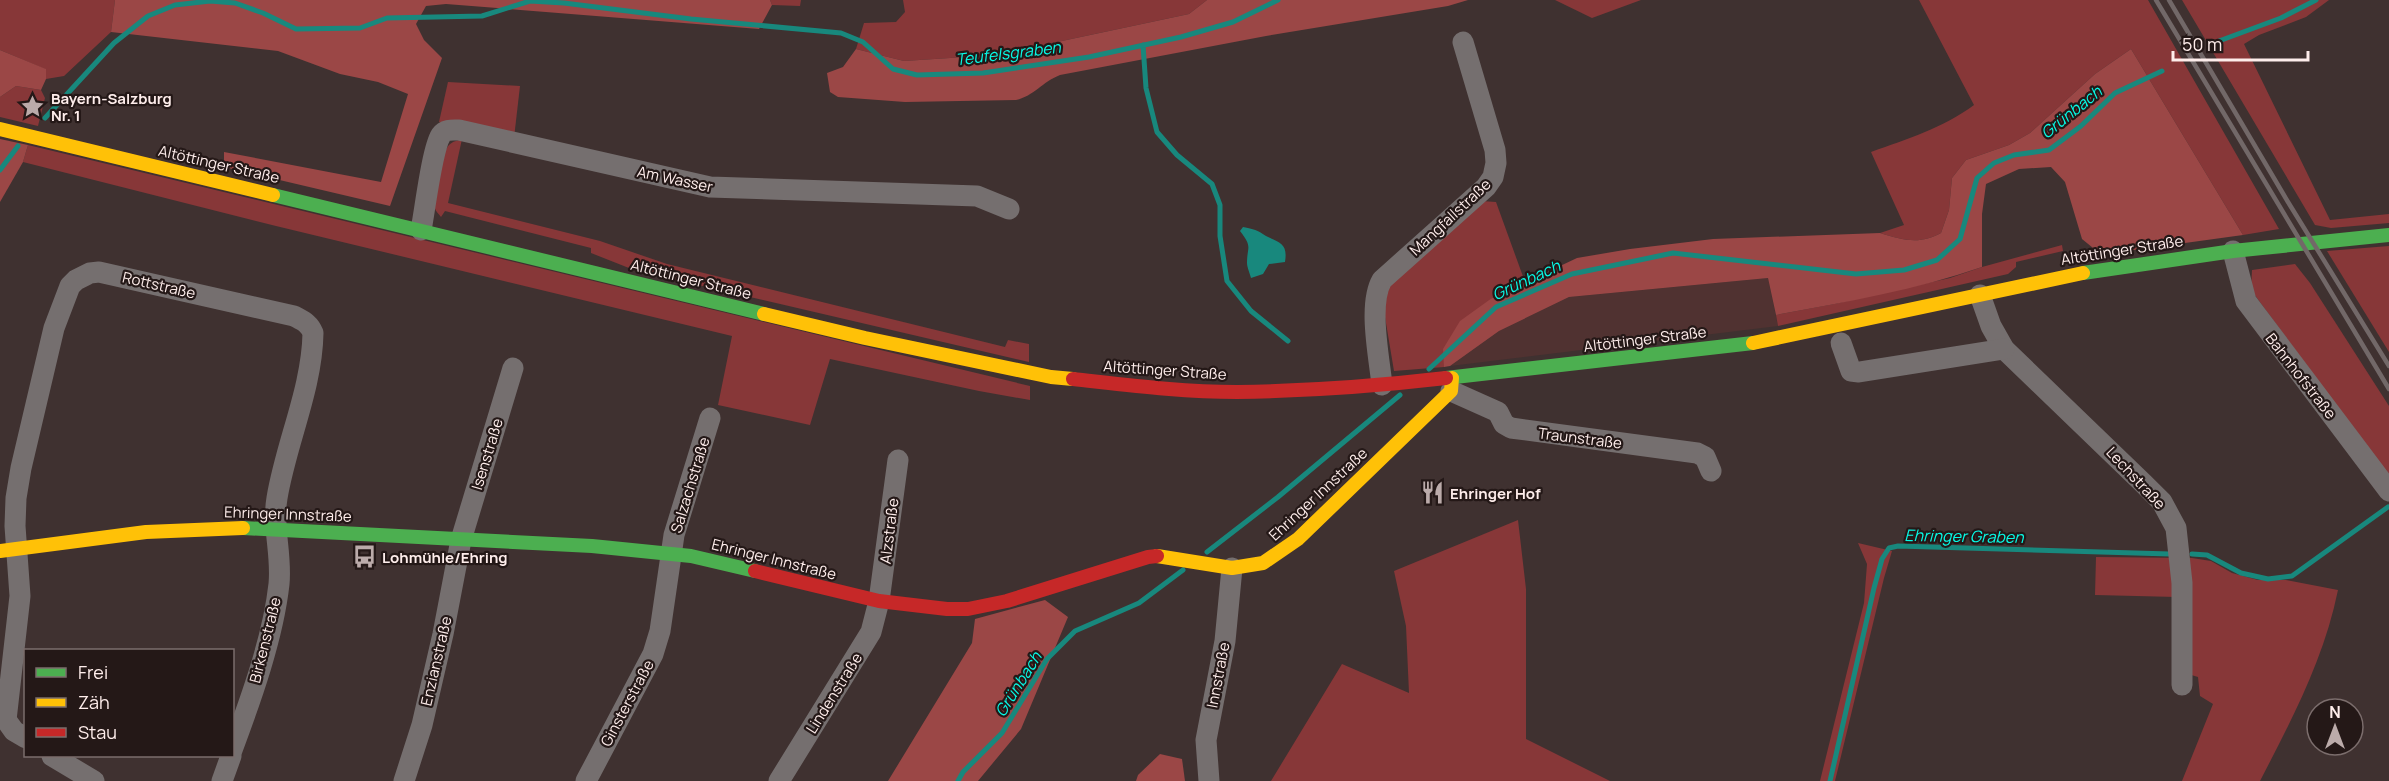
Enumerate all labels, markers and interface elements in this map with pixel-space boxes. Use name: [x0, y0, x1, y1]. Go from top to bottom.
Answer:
scale bar: [2173, 24, 2308, 62]
text: 50 m: [2182, 32, 2222, 56]
water label: Teufelsgraben: [954, 36, 1062, 70]
water label: Grünbach: [2036, 80, 2107, 143]
place label: Bayern-Salzburg Nr. 1: [51, 88, 172, 126]
place icon: Bayern-Salzburg Nr. 1: [20, 94, 46, 120]
street label: Altöttinger Straße: [156, 140, 282, 188]
street label: Am Wasser: [635, 161, 715, 197]
street label: Mangfallstraße: [1405, 174, 1495, 260]
street label: Altöttinger Straße: [2059, 230, 2185, 270]
street label: Altöttinger Straße: [628, 254, 754, 304]
water label: Grünbach: [1488, 254, 1564, 305]
street label: Rottstraße: [120, 266, 198, 304]
street label: Altöttinger Straße: [1582, 321, 1708, 357]
street label: Bahnhofstraße: [2261, 329, 2341, 423]
street label: Altöttinger Straße: [1103, 355, 1228, 385]
street label: Isenstraße: [466, 415, 508, 492]
street label: Traunstraße: [1537, 422, 1623, 454]
street label: Salzachstraße: [665, 434, 715, 535]
street label: Lechstraße: [2101, 442, 2171, 514]
street label: Ehringer Innstraße: [1264, 443, 1372, 545]
restaurant icon: Ehringer Hof: [1419, 480, 1445, 506]
place label: Ehringer Hof: [1450, 483, 1541, 504]
street label: Alzstraße: [875, 497, 903, 565]
street label: Ehringer Innstraße: [224, 501, 352, 527]
water label: Ehringer Graben: [1904, 524, 2024, 548]
street label: Ehringer Innstraße: [709, 533, 839, 585]
bus stop icon: Lohmühle/Ehring: [351, 544, 377, 570]
place label: Lohmühle/Ehring: [382, 547, 508, 568]
street label: Birkenstraße: [244, 595, 286, 685]
street label: Enzianstraße: [416, 614, 457, 708]
street label: Innstraße: [1201, 640, 1235, 710]
water label: Grünbach: [989, 647, 1047, 721]
street label: Lindenstraße: [801, 648, 867, 737]
legend: [24, 649, 234, 757]
street label: Ginsterstraße: [595, 656, 659, 750]
text: Frei: [78, 660, 108, 684]
text: Zäh: [78, 690, 110, 714]
north arrow: [2305, 697, 2365, 757]
text: N: [2329, 701, 2341, 723]
text: Stau: [78, 720, 117, 744]

